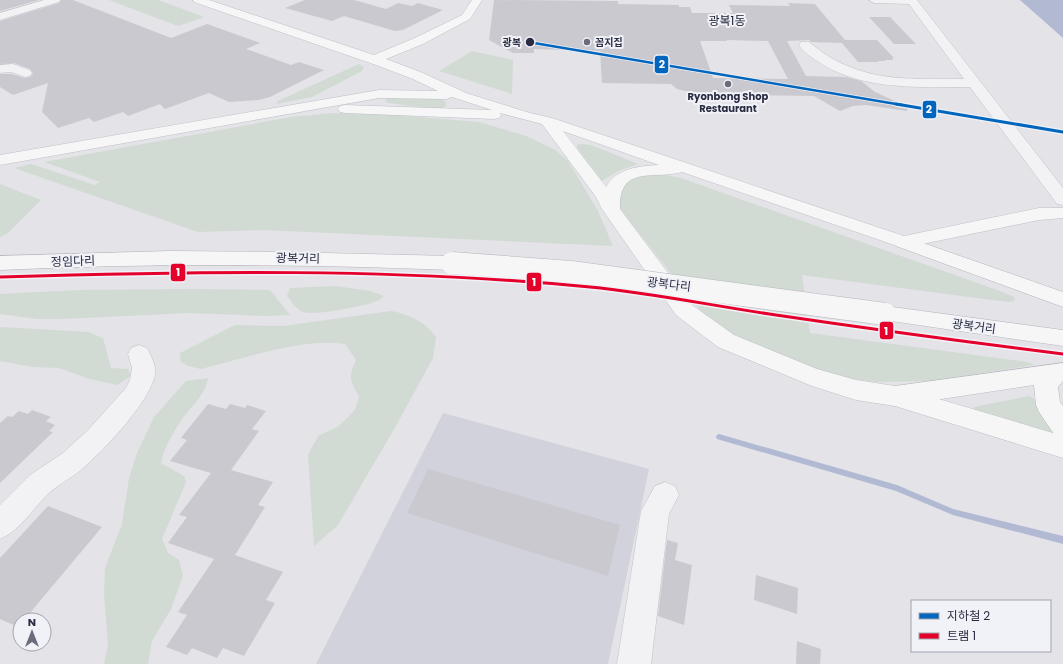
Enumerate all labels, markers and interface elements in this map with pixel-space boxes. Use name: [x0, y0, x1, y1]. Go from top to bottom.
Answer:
district label: 광복1동: [709, 12, 745, 29]
place label: 광복: [503, 35, 521, 50]
place label: 꼼지집: [595, 35, 623, 50]
marker: 광복: [524, 36, 536, 48]
marker: 꼼지집: [582, 37, 592, 47]
line badge: 2: [654, 55, 669, 74]
text: 2: [659, 56, 665, 72]
marker: Ryonbong Shop Restaurant: [723, 79, 733, 89]
place label: Ryonbong Shop Restaurant: [688, 89, 769, 116]
line badge: 2: [922, 100, 937, 119]
text: 2: [926, 101, 932, 117]
street label: 광복거리: [276, 249, 320, 267]
street label: 정임다리: [51, 252, 95, 270]
line badge: 1: [170, 263, 186, 282]
text: 1: [176, 264, 180, 280]
line badge: 1: [526, 272, 542, 292]
street label: 광복다리: [646, 273, 692, 295]
text: 1: [532, 274, 536, 290]
street label: 광복거리: [951, 315, 997, 337]
line badge: 1: [879, 321, 894, 340]
text: 1: [884, 323, 888, 339]
legend: [911, 600, 1051, 652]
text: 지하철 2: [947, 607, 990, 624]
north arrow: [12, 612, 52, 652]
text: N: [28, 614, 36, 630]
text: 트램 1: [947, 627, 976, 644]

